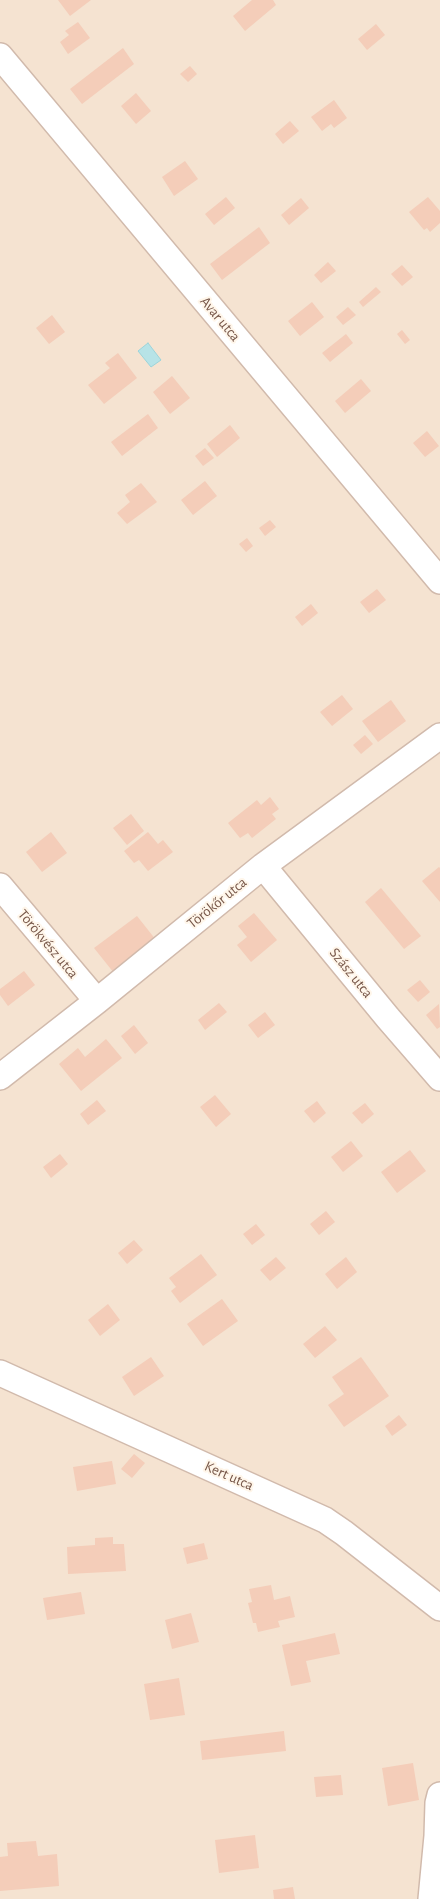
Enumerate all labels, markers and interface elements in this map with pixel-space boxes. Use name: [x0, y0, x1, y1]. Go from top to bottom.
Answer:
street label: Avar utca: [196, 293, 244, 345]
street label: Törökőr utca: [183, 873, 251, 933]
street label: Törökvész utca: [14, 906, 82, 982]
street label: Szász utca: [325, 944, 377, 1002]
street label: Kert utca: [202, 1457, 256, 1495]

